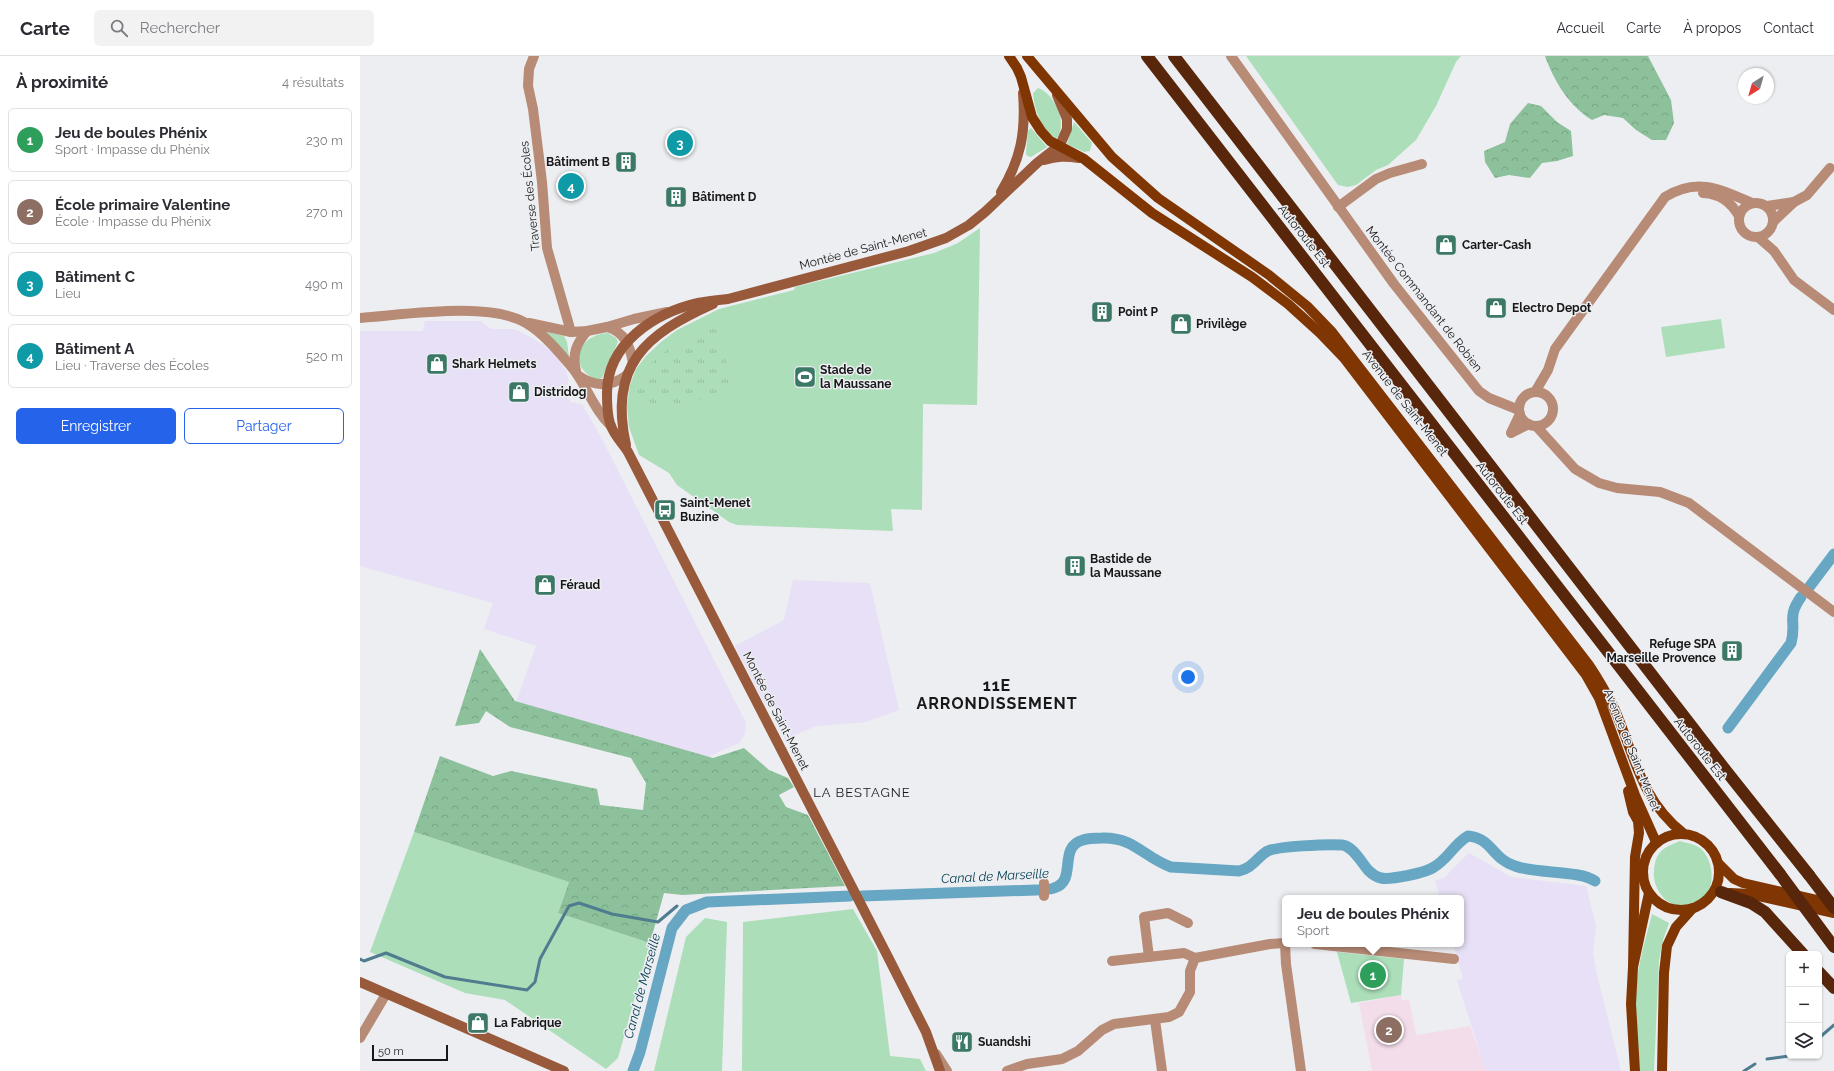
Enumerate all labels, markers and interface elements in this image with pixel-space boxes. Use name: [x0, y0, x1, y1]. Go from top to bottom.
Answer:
search box: [94, 10, 374, 46]
text: Carte: [20, 17, 70, 39]
icon: search: [108, 17, 130, 39]
text: Rechercher: [140, 19, 220, 37]
text: Accueil: [1556, 20, 1604, 36]
text: Carte: [1626, 20, 1661, 36]
text: À propos: [1683, 20, 1741, 36]
text: Contact: [1763, 20, 1814, 36]
north arrow: [1738, 68, 1774, 104]
text: À proximité: [16, 72, 108, 92]
text: 4 résultats: [282, 75, 344, 90]
text: Jeu de boules Phénix: [55, 124, 207, 142]
pin: 3: [667, 128, 693, 158]
text: 1: [27, 133, 33, 148]
text: 230 m: [306, 133, 343, 148]
street label: Traverse des Écoles: [517, 140, 543, 252]
text: Sport · Impasse du Phénix: [55, 142, 210, 157]
building icon: Bâtiment B: [613, 149, 639, 175]
place label: Bâtiment B: [546, 155, 610, 169]
pin: 4: [558, 171, 584, 201]
building icon: Bâtiment D: [663, 184, 689, 210]
place label: Bâtiment D: [692, 190, 757, 204]
text: École primaire Valentine: [55, 196, 230, 214]
street label: Autoroute Est: [1275, 202, 1333, 270]
text: 2: [26, 205, 34, 220]
text: 270 m: [306, 205, 343, 220]
text: École · Impasse du Phénix: [55, 214, 211, 229]
street label: Montée Commandant de Robien: [1363, 223, 1485, 375]
street label: Montée de Saint-Menet: [798, 225, 928, 273]
shop icon: Carter-Cash: [1433, 232, 1459, 258]
place label: Carter-Cash: [1462, 238, 1531, 252]
text: Bâtiment C: [55, 268, 135, 286]
text: 3: [26, 277, 34, 292]
text: 490 m: [305, 277, 343, 292]
text: Lieu: [55, 286, 81, 301]
shop icon: Electro Depot: [1483, 295, 1509, 321]
building icon: Point P: [1089, 299, 1115, 325]
place label: Electro Depot: [1512, 301, 1592, 315]
place label: Point P: [1118, 305, 1158, 319]
shop icon: Privilège: [1168, 311, 1194, 337]
place label: Privilège: [1196, 317, 1247, 331]
text: Bâtiment A: [55, 340, 134, 358]
street label: Avenue de Saint-Menet: [1359, 347, 1451, 459]
text: 4: [26, 349, 34, 364]
text: 520 m: [306, 349, 343, 364]
shop icon: Shark Helmets: [424, 351, 450, 377]
place label: Shark Helmets: [452, 357, 536, 371]
text: Lieu · Traverse des Écoles: [55, 358, 209, 373]
place label: Stade de la Maussane: [820, 363, 891, 391]
sports icon: Stade de la Maussane: [792, 364, 818, 390]
shop icon: Distridog: [506, 379, 532, 405]
place label: Distridog: [534, 385, 586, 399]
button: Enregistrer: [16, 408, 176, 444]
button: Partager: [184, 408, 344, 444]
street label: Autoroute Est: [1473, 459, 1531, 527]
place label: Saint-Menet Buzine: [680, 496, 751, 524]
bus stop icon: Saint-Menet Buzine: [652, 497, 678, 523]
place label: Bastide de la Maussane: [1090, 552, 1161, 580]
building icon: Bastide de la Maussane: [1062, 553, 1088, 579]
shop icon: Féraud: [532, 572, 558, 598]
place label: Féraud: [560, 578, 601, 592]
place label: Refuge SPA Marseille Provence: [1606, 637, 1717, 665]
building icon: Refuge SPA Marseille Provence: [1719, 638, 1745, 664]
street label: Montée de Saint-Menet: [740, 649, 812, 773]
your location: [1178, 667, 1198, 687]
district label: 11E ARRONDISSEMENT: [916, 676, 1078, 713]
street label: Avenue de Saint-Menet: [1601, 687, 1663, 813]
street label: Autoroute Est: [1671, 715, 1729, 783]
district label: LA BESTAGNE: [813, 785, 911, 800]
water label: Canal de Marseille: [941, 866, 1049, 886]
popup: [1282, 895, 1464, 947]
text: Jeu de boules Phénix: [1297, 905, 1449, 923]
text: Sport: [1297, 923, 1329, 938]
water label: Canal de Marseille: [621, 932, 663, 1040]
map controls: [1786, 951, 1822, 1059]
button: +: [1786, 951, 1822, 987]
pin: 1: [1360, 960, 1386, 990]
button: −: [1786, 987, 1822, 1023]
shop icon: La Fabrique: [465, 1010, 491, 1036]
pin: 2: [1376, 1015, 1402, 1045]
place label: La Fabrique: [494, 1016, 562, 1030]
button: layers: [1786, 1023, 1822, 1059]
restaurant icon: Suandshi: [949, 1029, 975, 1055]
place label: Suandshi: [978, 1035, 1031, 1049]
scale bar: [372, 1043, 448, 1062]
text: 50 m: [378, 1045, 404, 1058]

